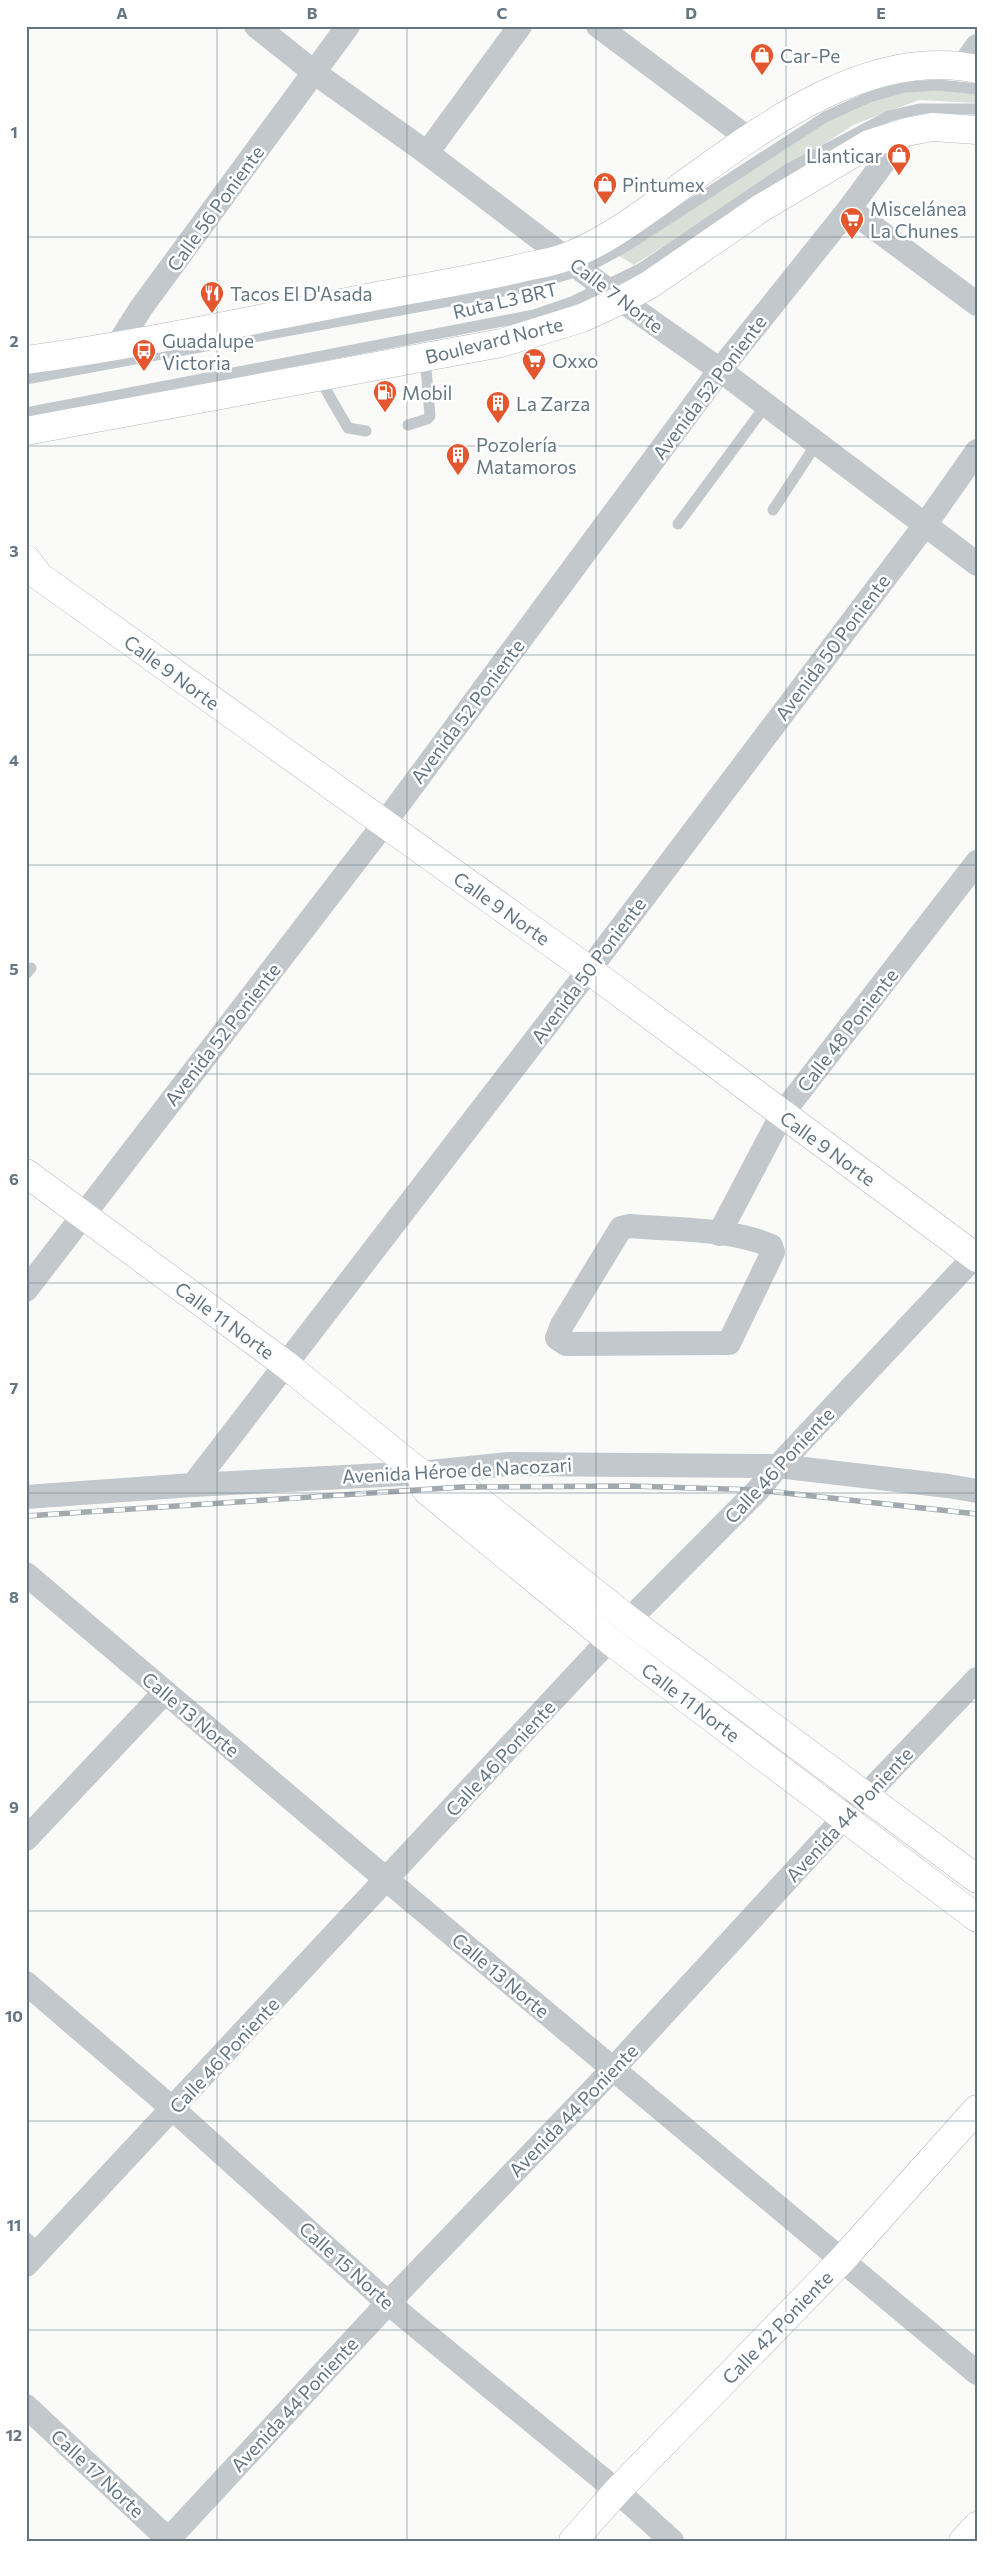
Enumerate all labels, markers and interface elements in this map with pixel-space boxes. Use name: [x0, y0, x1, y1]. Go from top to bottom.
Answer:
text: A: [116, 3, 128, 22]
text: B: [307, 3, 318, 22]
text: C: [497, 3, 508, 22]
text: D: [685, 3, 697, 22]
text: E: [876, 3, 886, 22]
shop icon: Car-Pe: [749, 42, 775, 76]
place label: Car-Pe: [780, 44, 840, 67]
text: 1: [10, 122, 18, 141]
street label: Calle 56 Poniente: [162, 141, 268, 275]
shop icon: Llanticar: [886, 142, 912, 176]
place label: Llanticar: [806, 144, 882, 167]
shop icon: Pintumex: [592, 171, 618, 205]
place label: Pintumex: [622, 173, 705, 196]
place label: Miscelánea La Chunes: [870, 197, 967, 242]
supermarket icon: Miscelánea La Chunes: [839, 206, 865, 240]
street label: Calle 7 Norte: [566, 252, 668, 338]
street label: Ruta L3 BRT: [450, 277, 560, 323]
restaurant icon: Tacos El D'Asada: [199, 280, 225, 314]
place label: Tacos El D'Asada: [230, 282, 372, 305]
street label: Avenida 52 Poniente: [647, 310, 771, 464]
street label: Boulevard Norte: [423, 312, 565, 368]
place label: Guadalupe Victoria: [162, 329, 254, 374]
text: 2: [9, 331, 19, 350]
bus stop icon: Guadalupe Victoria: [131, 338, 157, 372]
supermarket icon: Oxxo: [521, 347, 547, 381]
place label: Oxxo: [552, 349, 598, 372]
fuel station icon: Mobil: [372, 379, 398, 413]
place label: Mobil: [402, 381, 452, 404]
building icon: La Zarza: [485, 390, 511, 424]
place label: La Zarza: [516, 392, 590, 415]
place label: Pozolería Matamoros: [476, 433, 577, 478]
building icon: Pozolería Matamoros: [445, 442, 471, 476]
text: 3: [9, 541, 19, 560]
street label: Avenida 50 Poniente: [770, 570, 894, 724]
street label: Calle 9 Norte: [120, 630, 224, 714]
street label: Avenida 52 Poniente: [405, 634, 529, 788]
text: 4: [9, 750, 19, 769]
street label: Calle 9 Norte: [449, 866, 555, 950]
street label: Avenida 50 Poniente: [526, 893, 650, 1047]
street label: Avenida 52 Poniente: [159, 958, 285, 1110]
text: 5: [9, 959, 19, 978]
street label: Calle 48 Poniente: [792, 964, 902, 1096]
street label: Calle 9 Norte: [776, 1106, 880, 1190]
text: 6: [9, 1169, 19, 1188]
street label: Calle 11 Norte: [171, 1276, 279, 1364]
text: 7: [10, 1378, 19, 1397]
street label: Calle 46 Poniente: [719, 1402, 839, 1528]
street label: Avenida Héroe de Nacozari: [341, 1452, 573, 1488]
text: 8: [9, 1587, 19, 1606]
street label: Calle 11 Norte: [637, 1658, 745, 1746]
street label: Calle 13 Norte: [138, 1667, 244, 1761]
street label: Calle 46 Poniente: [440, 1695, 560, 1821]
street label: Avenida 44 Poniente: [781, 1742, 917, 1886]
text: 9: [9, 1797, 19, 1816]
street label: Calle 13 Norte: [448, 1928, 554, 2022]
street label: Calle 46 Poniente: [164, 1992, 284, 2118]
text: 10: [5, 2006, 23, 2025]
street label: Avenida 44 Poniente: [504, 2039, 642, 2181]
text: 11: [7, 2215, 21, 2234]
street label: Calle 15 Norte: [295, 2216, 399, 2314]
street label: Calle 42 Poniente: [717, 2265, 837, 2389]
street label: Avenida 44 Poniente: [226, 2332, 362, 2476]
street label: Calle 17 Norte: [47, 2424, 149, 2522]
text: 12: [6, 2425, 22, 2444]

